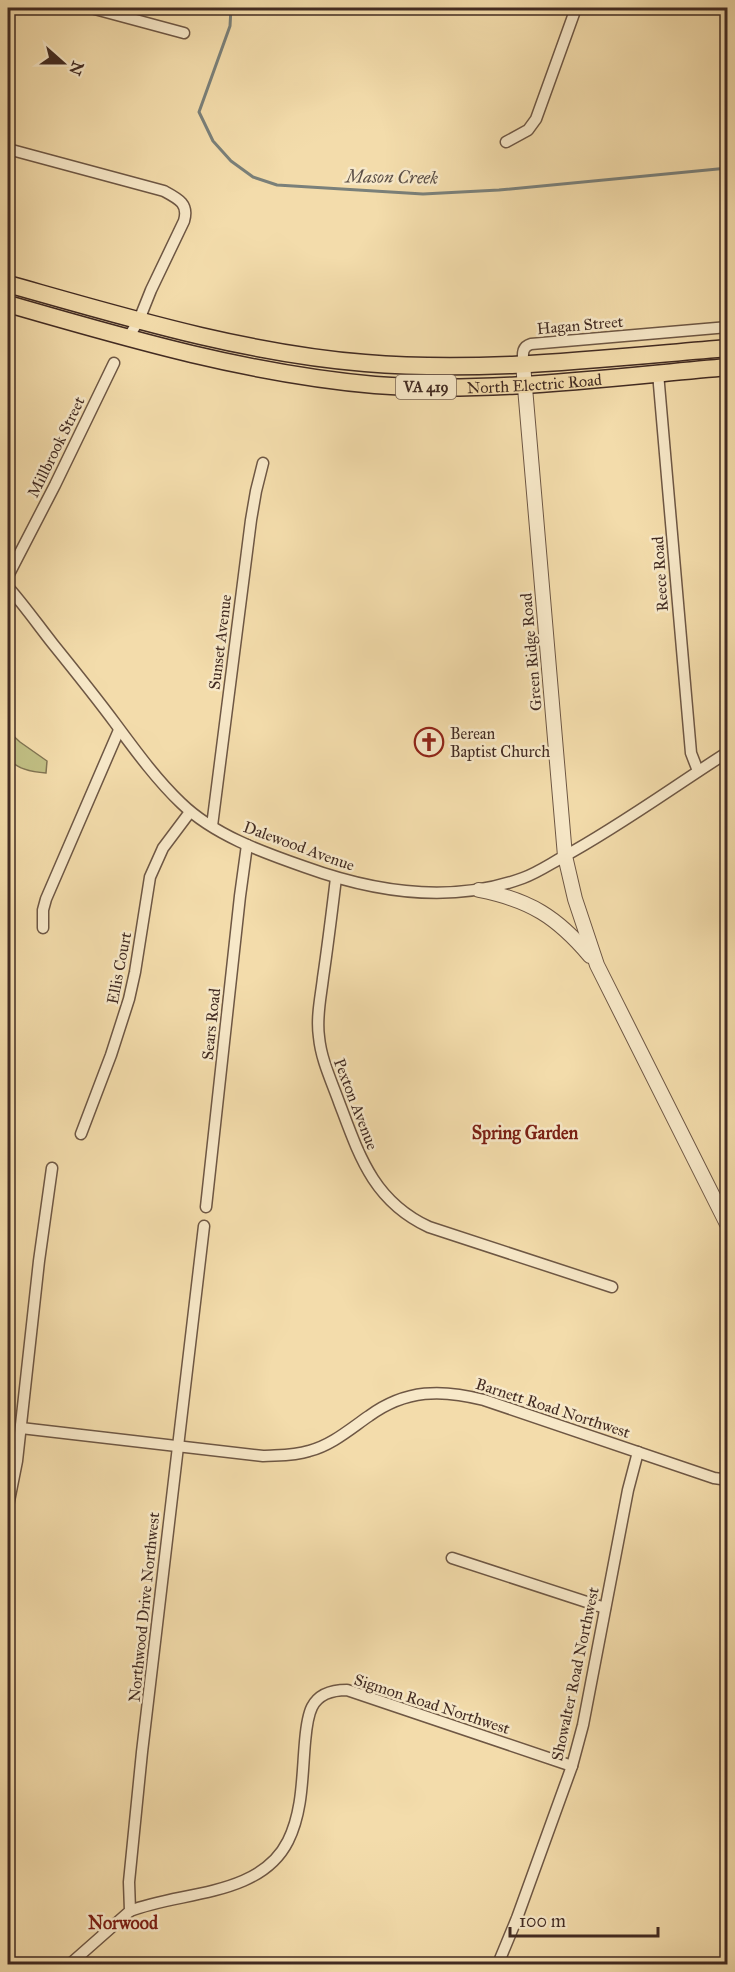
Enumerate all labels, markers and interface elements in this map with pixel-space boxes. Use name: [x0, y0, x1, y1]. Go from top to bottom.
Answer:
north arrow: [33, 33, 93, 93]
text: N: [65, 58, 88, 78]
water label: Mason Creek: [344, 165, 438, 189]
street label: Hagan Street: [536, 312, 624, 339]
street label: North Electric Road: [467, 369, 603, 397]
road number: VA 419: [396, 375, 456, 399]
street label: Millbrook Street: [23, 393, 89, 501]
street label: Reece Road: [648, 536, 672, 612]
street label: Green Ridge Road: [516, 592, 547, 712]
street label: Sunset Avenue: [205, 593, 235, 691]
place label: Berean Baptist Church: [450, 724, 550, 761]
church icon: Berean Baptist Church: [413, 726, 445, 758]
street label: Dalewood Avenue: [241, 817, 357, 875]
street label: Ellis Court: [103, 930, 135, 1006]
street label: Sears Road: [198, 987, 224, 1061]
street label: Pexton Avenue: [330, 1056, 382, 1153]
district label: Spring Garden: [472, 1122, 579, 1145]
street label: Barnett Road Northwest: [473, 1374, 633, 1442]
street label: Northwood Drive Northwest: [125, 1511, 163, 1703]
street label: Showalter Road Northwest: [547, 1585, 603, 1763]
street label: Sigmon Road Northwest: [351, 1670, 513, 1739]
scale bar: [510, 1900, 658, 1938]
text: 100 m: [519, 1910, 566, 1932]
district label: Norwood: [88, 1912, 159, 1934]

